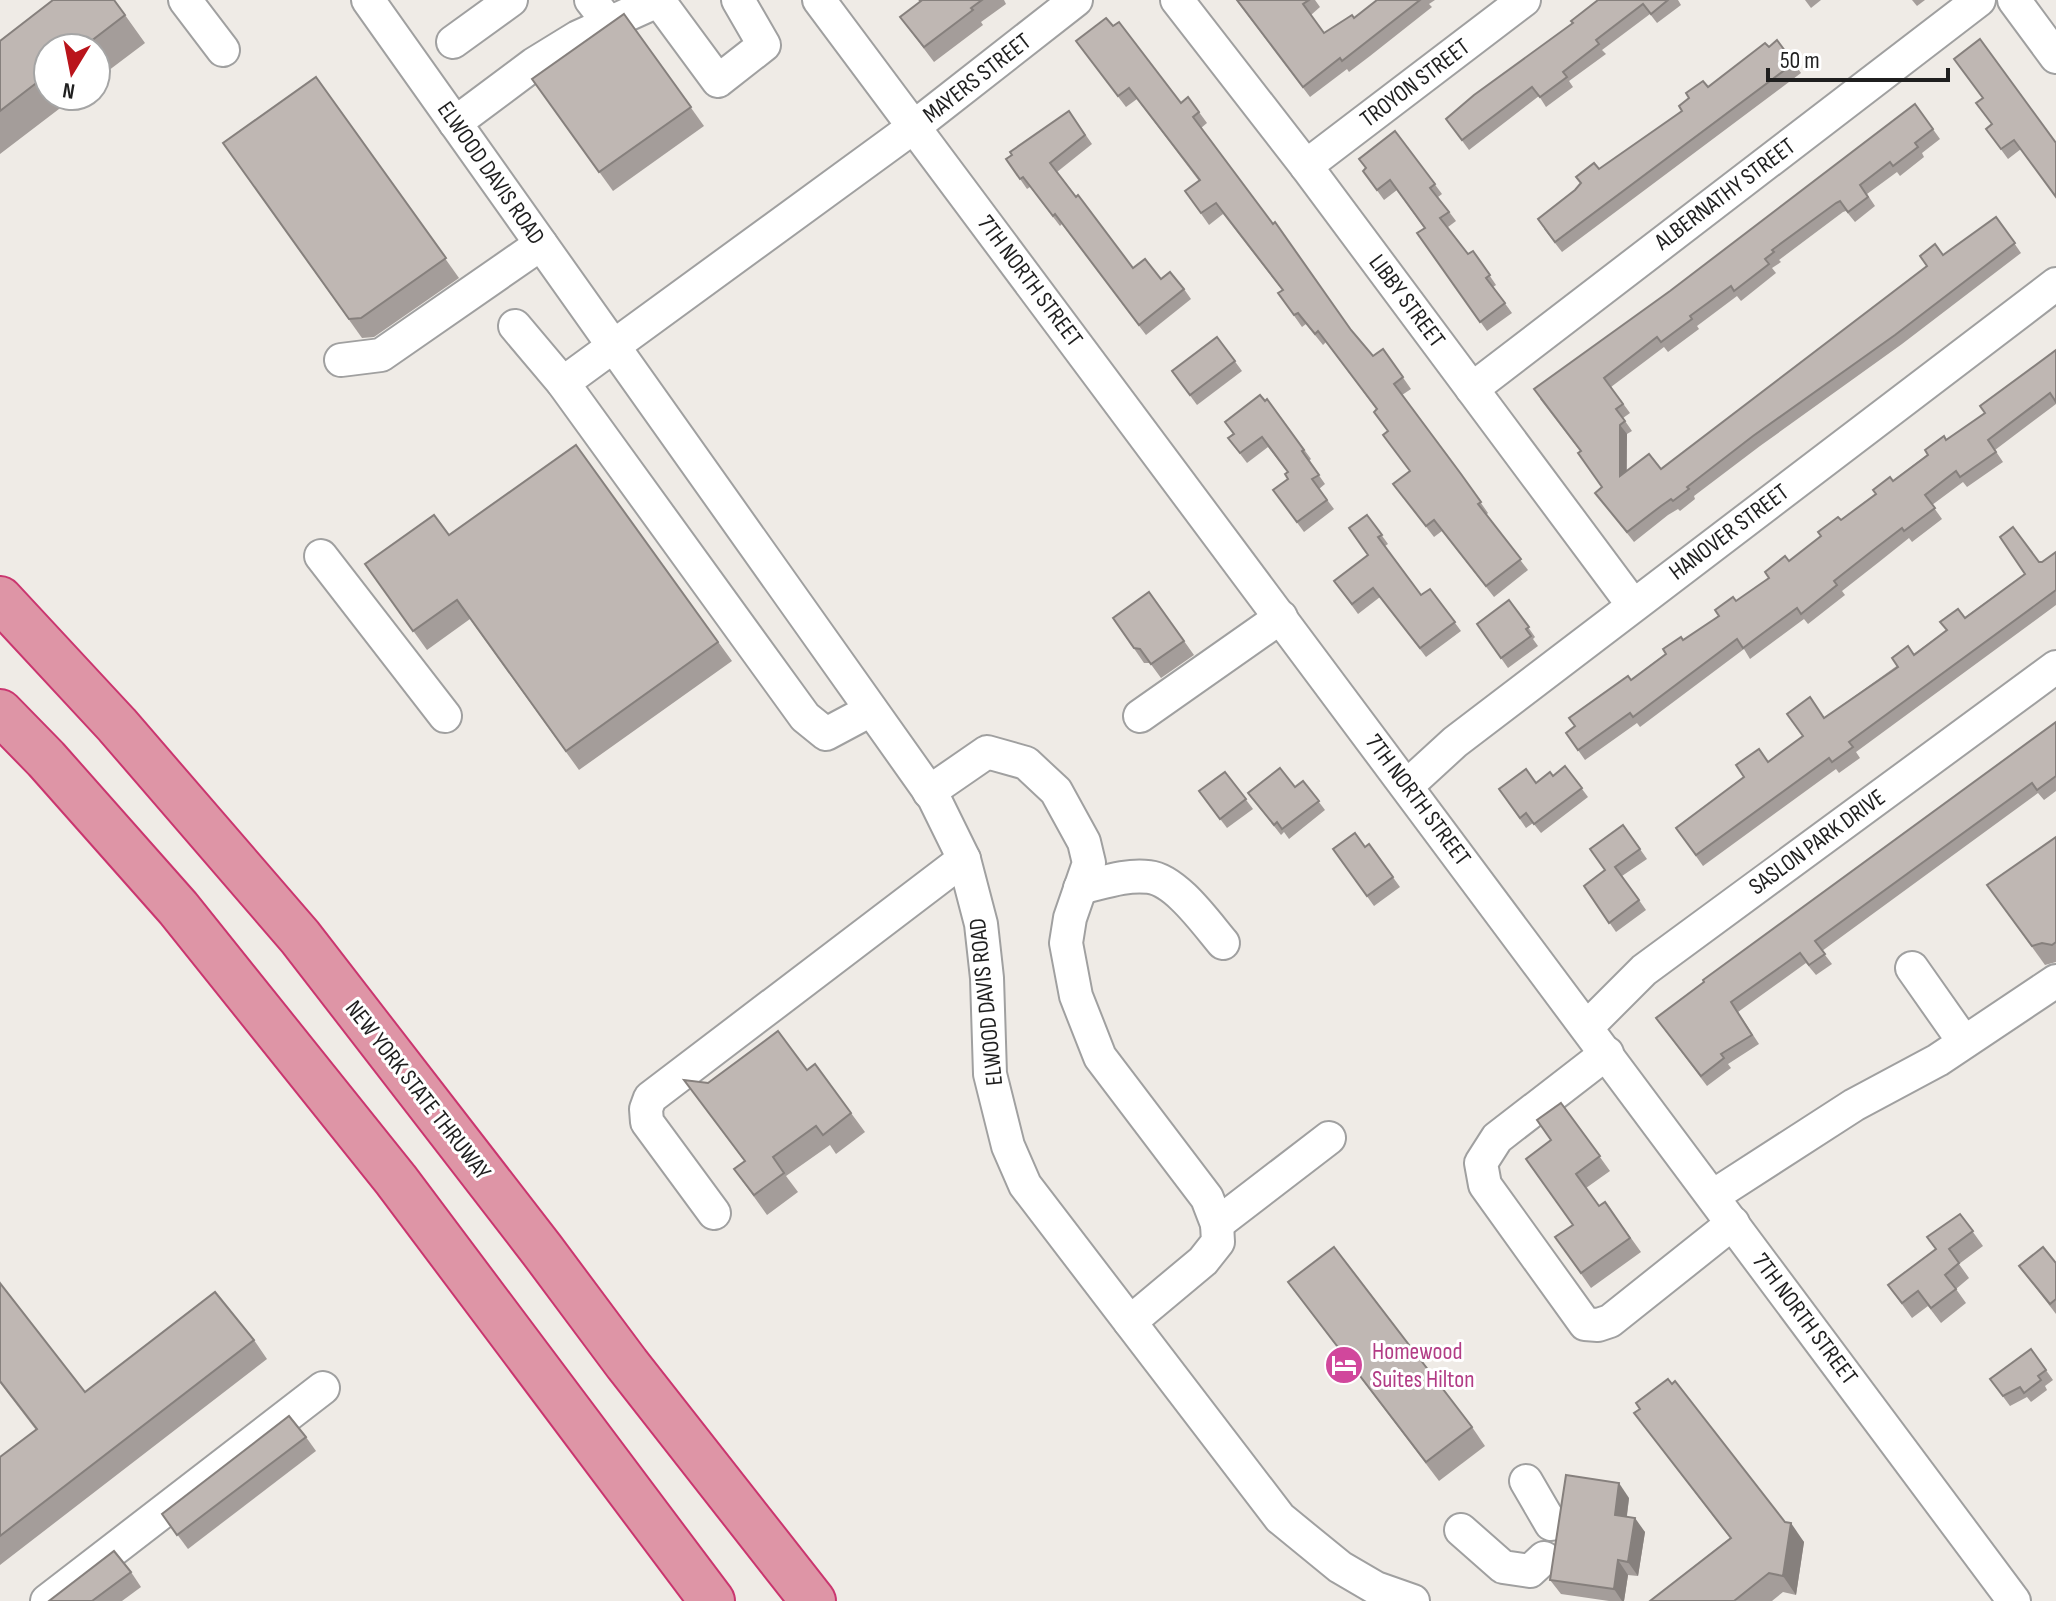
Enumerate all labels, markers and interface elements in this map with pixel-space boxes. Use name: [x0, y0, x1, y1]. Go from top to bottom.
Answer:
street label: MAYERS STREET: [917, 27, 1037, 129]
north arrow: [32, 32, 112, 112]
street label: TROYON STREET: [1354, 32, 1476, 134]
scale bar: [1768, 32, 1948, 82]
text: 50 m: [1780, 46, 1820, 75]
text: N: [61, 76, 77, 105]
street label: ELWOOD DAVIS ROAD: [431, 96, 551, 250]
street label: ALBERNATHY STREET: [1648, 132, 1801, 257]
street label: 7TH NORTH STREET: [971, 210, 1089, 353]
street label: LIBBY STREET: [1363, 249, 1452, 354]
street label: HANOVER STREET: [1663, 477, 1795, 586]
street label: 7TH NORTH STREET: [1359, 729, 1477, 872]
street label: SASLON PARK DRIVE: [1743, 783, 1891, 901]
street label: ELWOOD DAVIS ROAD: [963, 917, 1009, 1087]
street label: NEW YORK STATE THRUWAY: [339, 995, 497, 1185]
street label: 7TH NORTH STREET: [1746, 1248, 1864, 1391]
place label: Homewood Suites Hilton: [1372, 1337, 1474, 1394]
hotel icon: Homewood Suites Hilton: [1323, 1344, 1365, 1386]

